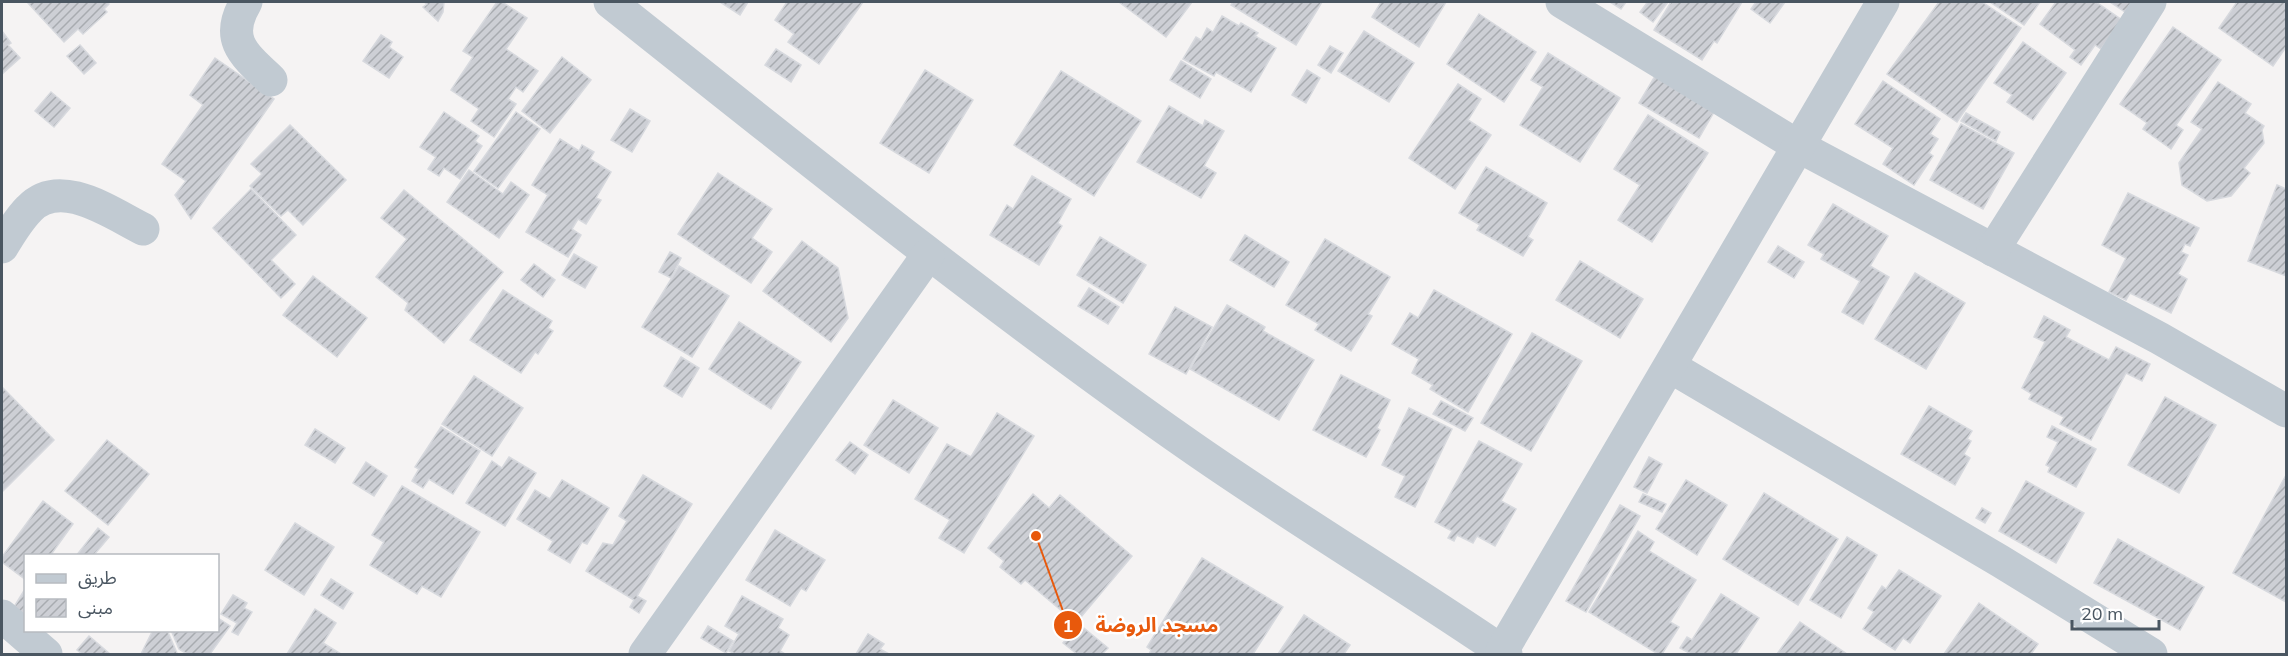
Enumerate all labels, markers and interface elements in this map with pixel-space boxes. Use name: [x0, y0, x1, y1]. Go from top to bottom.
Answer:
legend: [24, 554, 219, 632]
text: طريق: [78, 566, 117, 589]
scale bar: [2072, 593, 2159, 631]
text: مبنى: [78, 596, 113, 619]
text: 20 m: [2081, 602, 2123, 625]
callout: مسجد الروضة: [1053, 606, 1230, 644]
text: مسجد الروضة: [1096, 612, 1218, 637]
text: 1: [1063, 614, 1073, 637]

